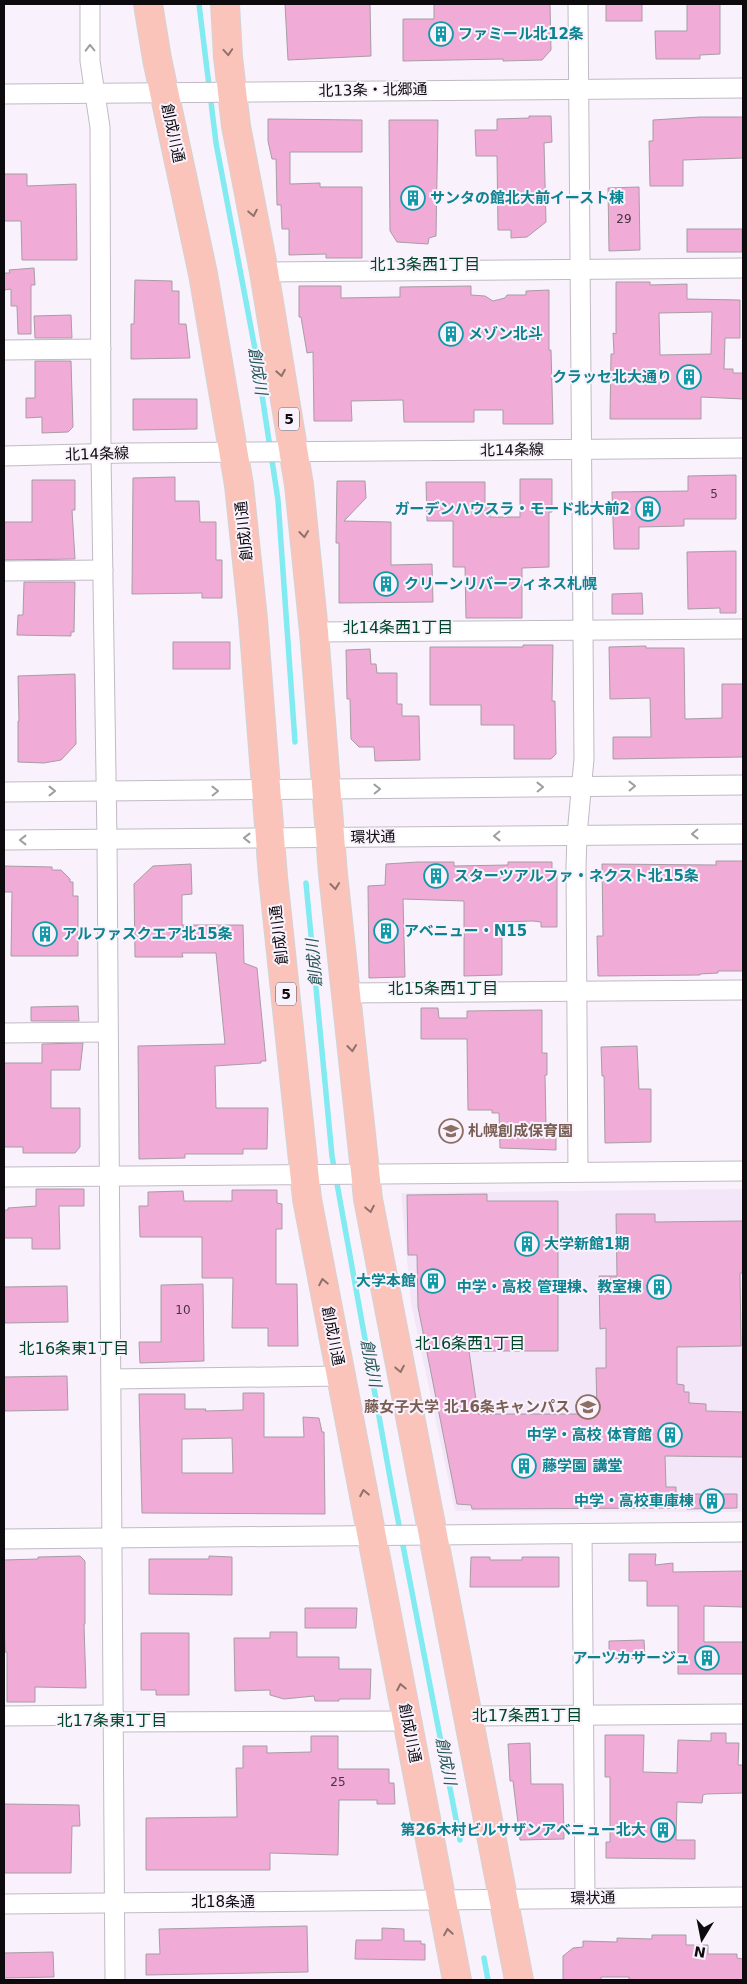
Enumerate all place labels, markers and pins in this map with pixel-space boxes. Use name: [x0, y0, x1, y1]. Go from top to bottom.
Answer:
building icon: ファミール北12条: [428, 21, 454, 47]
place label: ファミール北12条: [458, 25, 584, 43]
building icon: サンタの館北大前イースト棟: [400, 185, 426, 211]
place label: サンタの館北大前イースト棟: [430, 189, 624, 207]
building icon: メゾン北斗: [438, 321, 464, 347]
place label: メゾン北斗: [468, 325, 543, 343]
building icon: クラッセ北大通り: [676, 364, 702, 390]
place label: クラッセ北大通り: [552, 368, 672, 386]
building icon: ガーデンハウスラ・モード北大前2: [635, 496, 661, 522]
place label: ガーデンハウスラ・モード北大前2: [395, 500, 630, 518]
building icon: クリーンリバーフィネス札幌: [373, 571, 399, 597]
place label: クリーンリバーフィネス札幌: [404, 575, 597, 593]
building icon: スターツアルファ・ネクスト北15条: [423, 863, 449, 889]
place label: スターツアルファ・ネクスト北15条: [454, 867, 699, 885]
building icon: アベニュー・N15: [373, 918, 399, 944]
building icon: アルファスクエア北15条: [32, 921, 58, 947]
place label: アベニュー・N15: [404, 922, 527, 940]
place label: アルファスクエア北15条: [62, 925, 233, 943]
school or university icon: 札幌創成保育園: [438, 1118, 464, 1144]
place label: 札幌創成保育園: [468, 1122, 573, 1140]
building icon: 大学新館1期: [514, 1231, 540, 1257]
place label: 大学新館1期: [544, 1235, 629, 1253]
building icon: 大学本館: [420, 1268, 446, 1294]
place label: 大学本館: [356, 1272, 416, 1290]
building icon: 中学・高校 管理棟、教室棟: [646, 1274, 672, 1300]
place label: 中学・高校 管理棟、教室棟: [457, 1278, 642, 1296]
school or university icon: 藤女子大学 北16条キャンパス: [575, 1394, 601, 1420]
place label: 藤女子大学 北16条キャンパス: [364, 1398, 570, 1416]
building icon: 中学・高校 体育館: [657, 1422, 683, 1448]
place label: 中学・高校 体育館: [527, 1426, 652, 1444]
building icon: 藤学園 講堂: [511, 1453, 537, 1479]
place label: 藤学園 講堂: [542, 1457, 622, 1475]
building icon: 中学・高校車庫棟: [699, 1488, 725, 1514]
place label: 中学・高校車庫棟: [574, 1492, 694, 1510]
building icon: アーツカサージュ: [694, 1645, 720, 1671]
place label: アーツカサージュ: [573, 1649, 690, 1667]
building icon: 第26木村ビルサザンアベニュー北大: [650, 1817, 676, 1843]
place label: 第26木村ビルサザンアベニュー北大: [400, 1821, 646, 1839]

